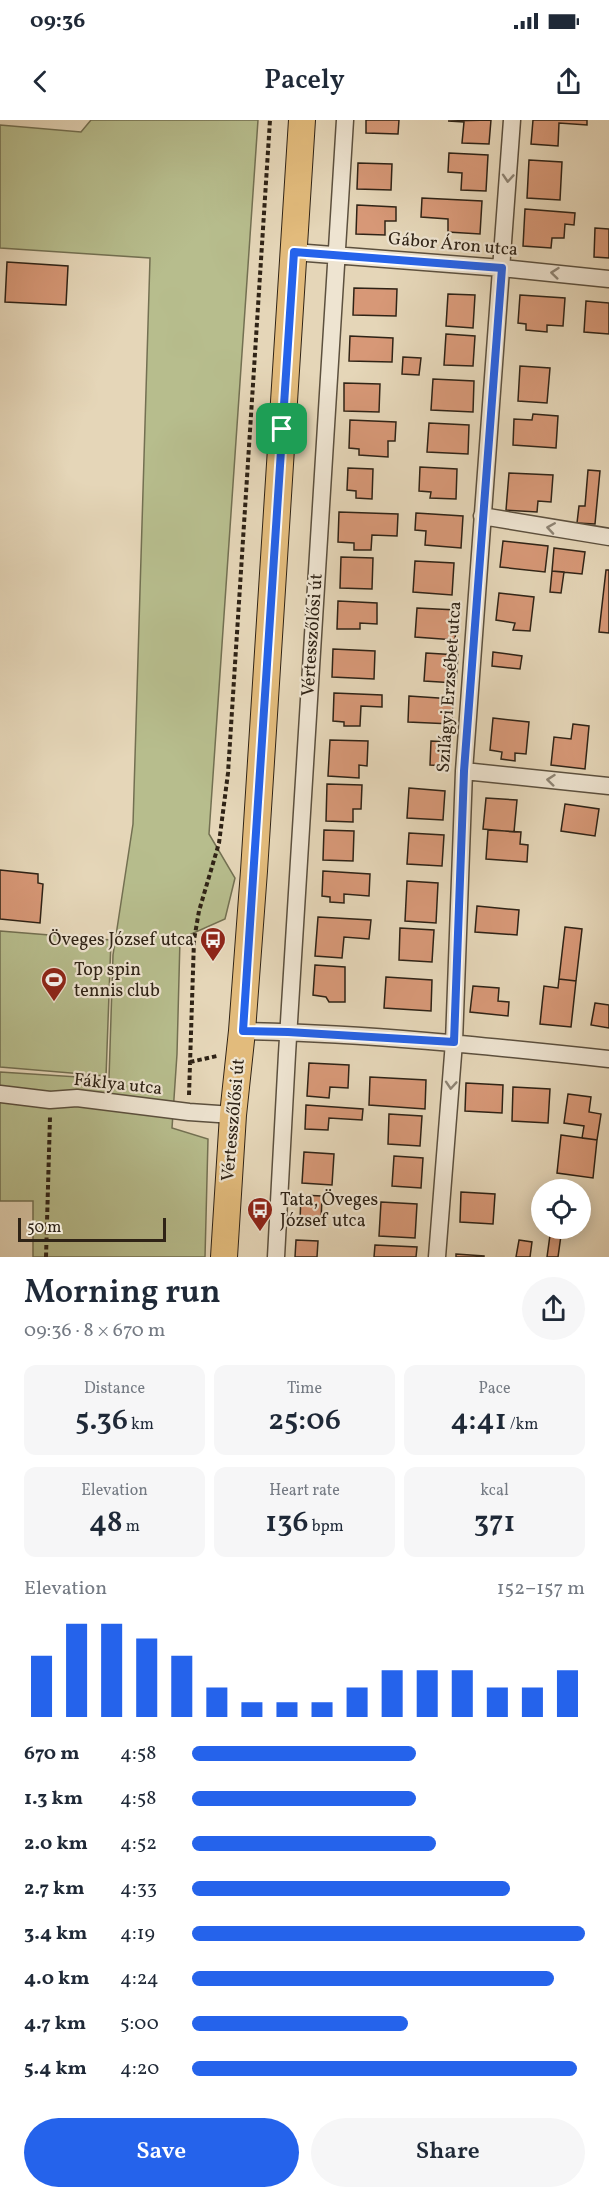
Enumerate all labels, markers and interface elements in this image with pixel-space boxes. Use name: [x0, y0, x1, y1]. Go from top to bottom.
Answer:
text: 09:36: [30, 6, 85, 37]
text: Pacely: [264, 62, 345, 100]
icon: back: [24, 65, 57, 98]
icon: share: [552, 65, 585, 98]
one-way arrow: [502, 174, 515, 183]
street label: Gábor Áron utca: [387, 227, 519, 263]
one-way arrow: [551, 267, 560, 280]
pin: [256, 403, 307, 454]
icon: arrive: [265, 412, 298, 445]
one-way arrow: [547, 522, 557, 535]
street label: Vértesszőlősi út: [296, 573, 330, 697]
street label: Szilágyi Erzsébet utca: [432, 600, 468, 774]
one-way arrow: [546, 774, 555, 787]
bus stop icon: Öveges József utca: [198, 925, 228, 963]
place label: Öveges József utca: [48, 928, 194, 953]
place label: Top spin tennis club: [74, 958, 160, 1004]
sports icon: Top spin tennis club: [39, 965, 69, 1003]
street label: Vértesszőlősi út: [216, 1057, 252, 1183]
street label: Fáklya utca: [72, 1068, 164, 1102]
one-way arrow: [444, 1081, 457, 1090]
map controls: [531, 1179, 591, 1239]
button: locate: [531, 1179, 591, 1239]
place label: Tata, Öveges József utca: [280, 1188, 378, 1234]
bus stop icon: Tata, Öveges József utca: [245, 1195, 275, 1233]
scale bar: [18, 1215, 166, 1242]
text: 50 m: [27, 1217, 61, 1239]
text: Morning run: [24, 1271, 221, 1317]
button: share: [522, 1277, 585, 1340]
text: 09:36 · 8 × 670 m: [24, 1317, 166, 1345]
text: Distance: [84, 1378, 145, 1400]
text: Time: [287, 1378, 322, 1400]
text: Pace: [478, 1378, 511, 1400]
text: 5.36: [75, 1400, 128, 1442]
text: 25:06: [268, 1400, 341, 1442]
text: 4:41: [451, 1400, 507, 1442]
text: km: [128, 1414, 154, 1436]
text: /km: [507, 1414, 538, 1436]
text: Elevation: [81, 1480, 148, 1502]
text: Heart rate: [269, 1480, 340, 1502]
text: kcal: [480, 1480, 509, 1502]
text: 48: [89, 1502, 123, 1544]
text: 136: [265, 1502, 308, 1544]
text: 371: [474, 1502, 515, 1544]
text: m: [123, 1516, 140, 1538]
text: bpm: [308, 1516, 344, 1538]
text: Elevation: [24, 1575, 107, 1603]
text: 152–157 m: [497, 1575, 585, 1603]
text: 670 m: [24, 1740, 80, 1768]
text: 4:58: [120, 1740, 156, 1768]
text: 1.3 km: [24, 1785, 83, 1813]
text: 4:58: [120, 1785, 156, 1813]
text: 2.0 km: [24, 1830, 88, 1858]
text: 4:52: [120, 1830, 157, 1858]
text: 2.7 km: [24, 1875, 85, 1903]
text: 4:33: [120, 1875, 157, 1903]
text: 3.4 km: [24, 1920, 87, 1948]
text: 4:19: [120, 1920, 155, 1948]
text: 4.0 km: [24, 1965, 90, 1993]
text: 4:24: [120, 1965, 159, 1993]
text: 4.7 km: [24, 2010, 86, 2038]
text: 5:00: [120, 2010, 159, 2038]
text: 5.4 km: [24, 2055, 87, 2083]
text: 4:20: [120, 2055, 159, 2083]
button: Save: [24, 2118, 299, 2187]
button: Share: [311, 2118, 585, 2187]

